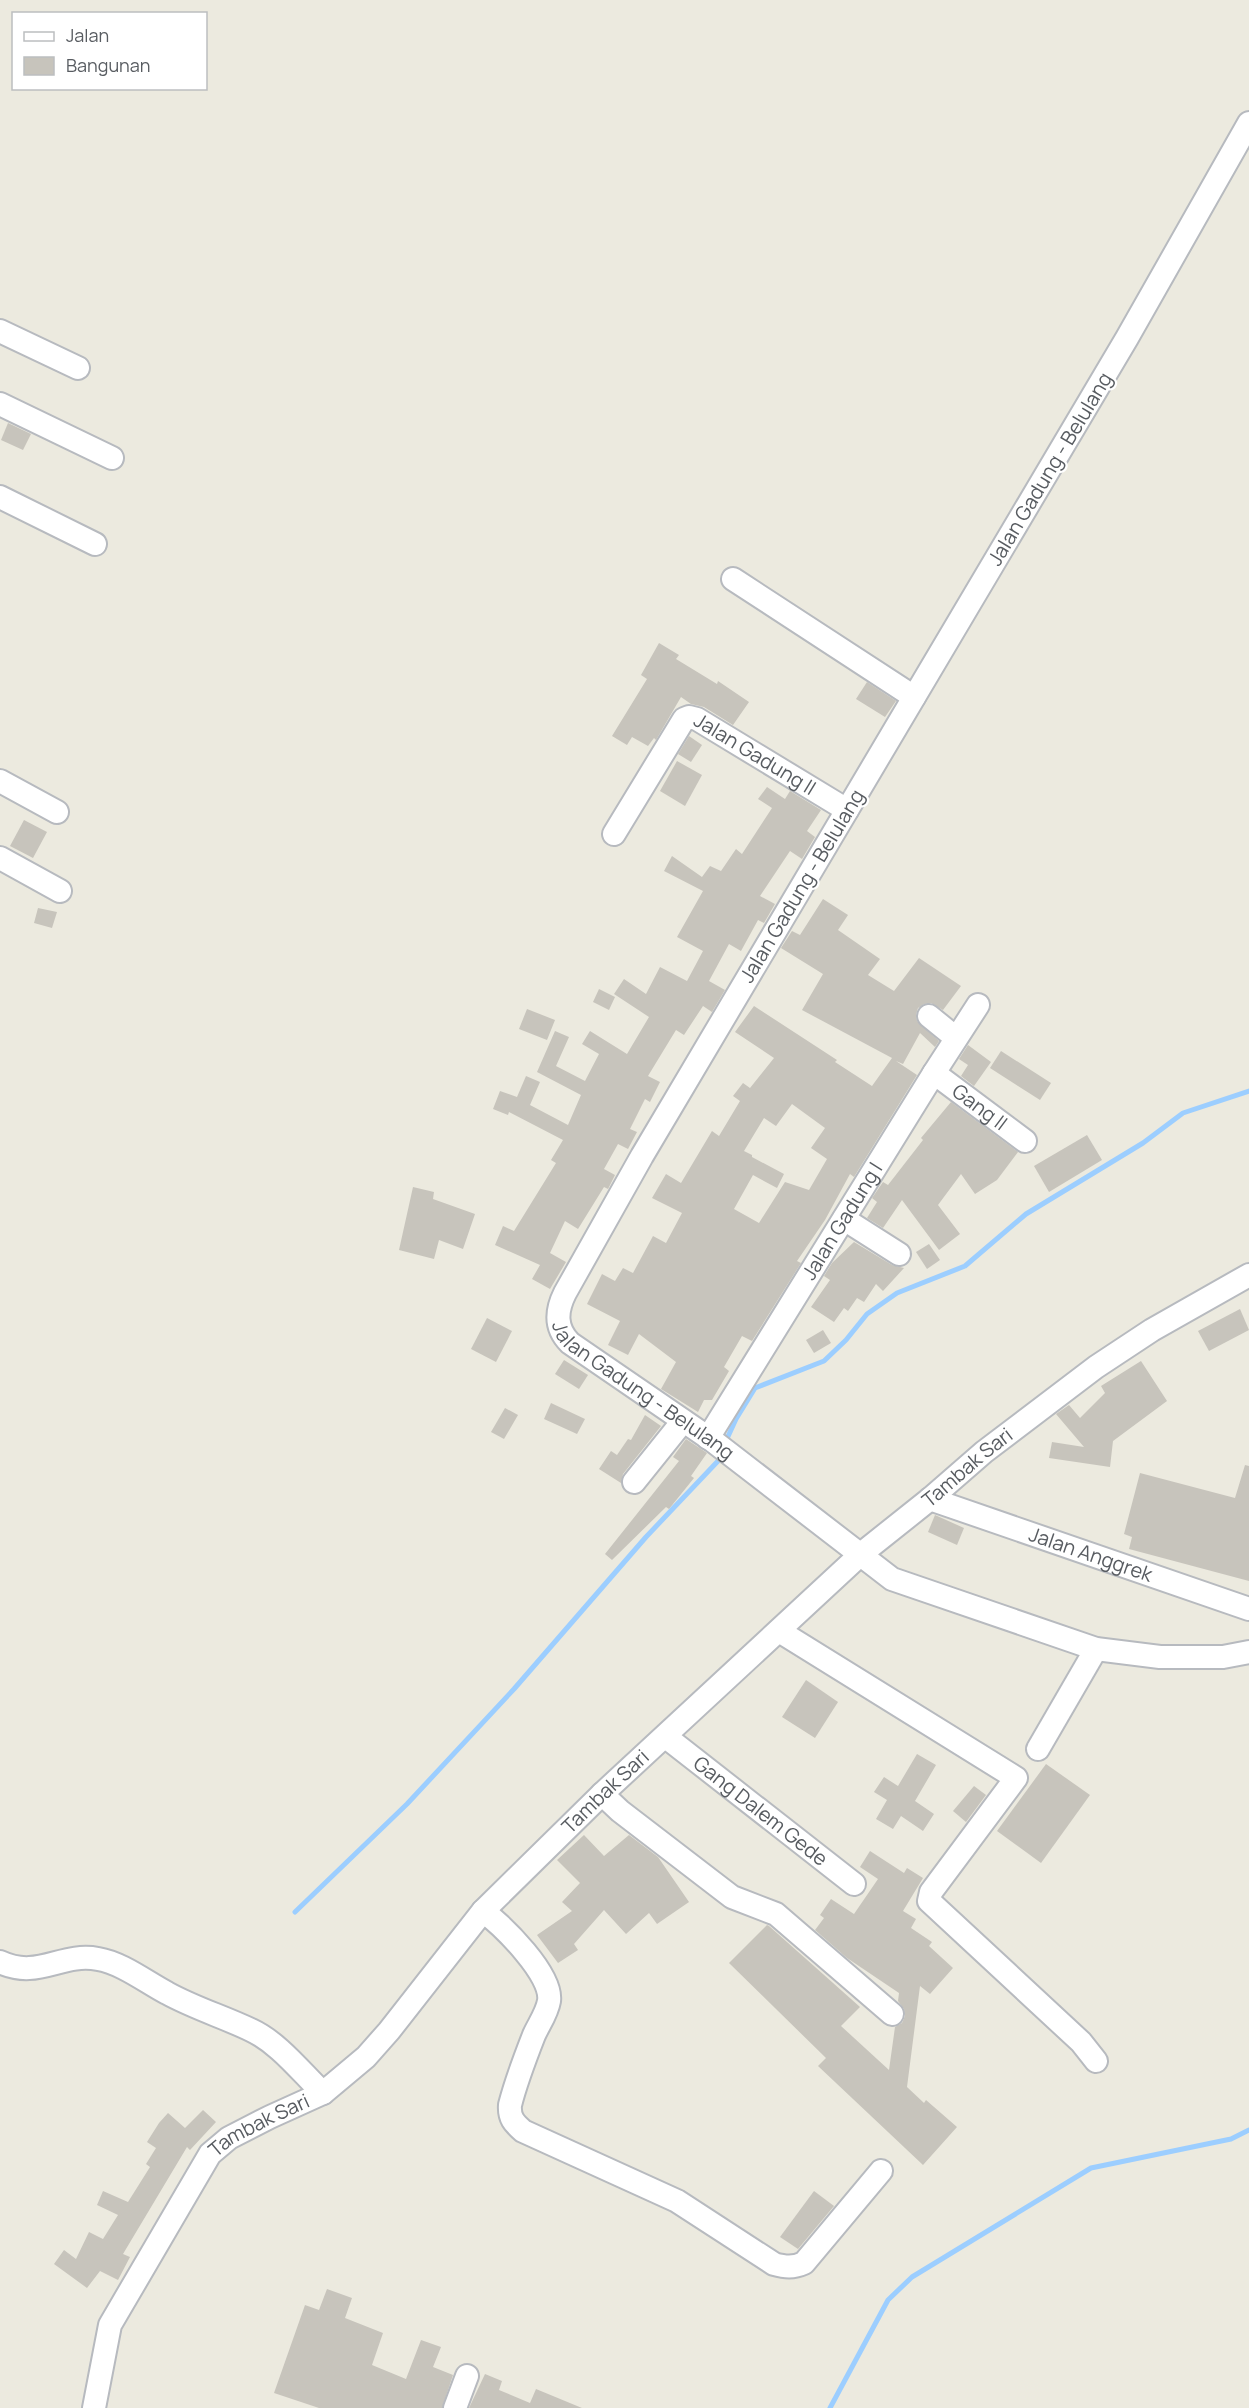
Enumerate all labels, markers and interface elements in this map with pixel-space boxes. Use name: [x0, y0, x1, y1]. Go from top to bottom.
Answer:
legend: [12, 12, 207, 90]
text: Jalan: [66, 23, 109, 47]
text: Bangunan: [66, 53, 150, 77]
street label: Jalan Gadung - Belulang: [981, 367, 1118, 570]
street label: Jalan Gadung II: [689, 706, 821, 801]
street label: Jalan Gadung - Belulang: [733, 784, 870, 987]
street label: Gang II: [947, 1077, 1013, 1136]
street label: Jalan Gadung I: [795, 1157, 888, 1285]
street label: Jalan Gadung - Belulang: [546, 1318, 740, 1466]
street label: Tambak Sari: [916, 1421, 1018, 1513]
street label: Jalan Anggrek: [1026, 1520, 1157, 1588]
street label: Tambak Sari: [556, 1743, 655, 1839]
street label: Gang Dalem Gede: [688, 1749, 834, 1872]
street label: Tambak Sari: [202, 2087, 314, 2163]

